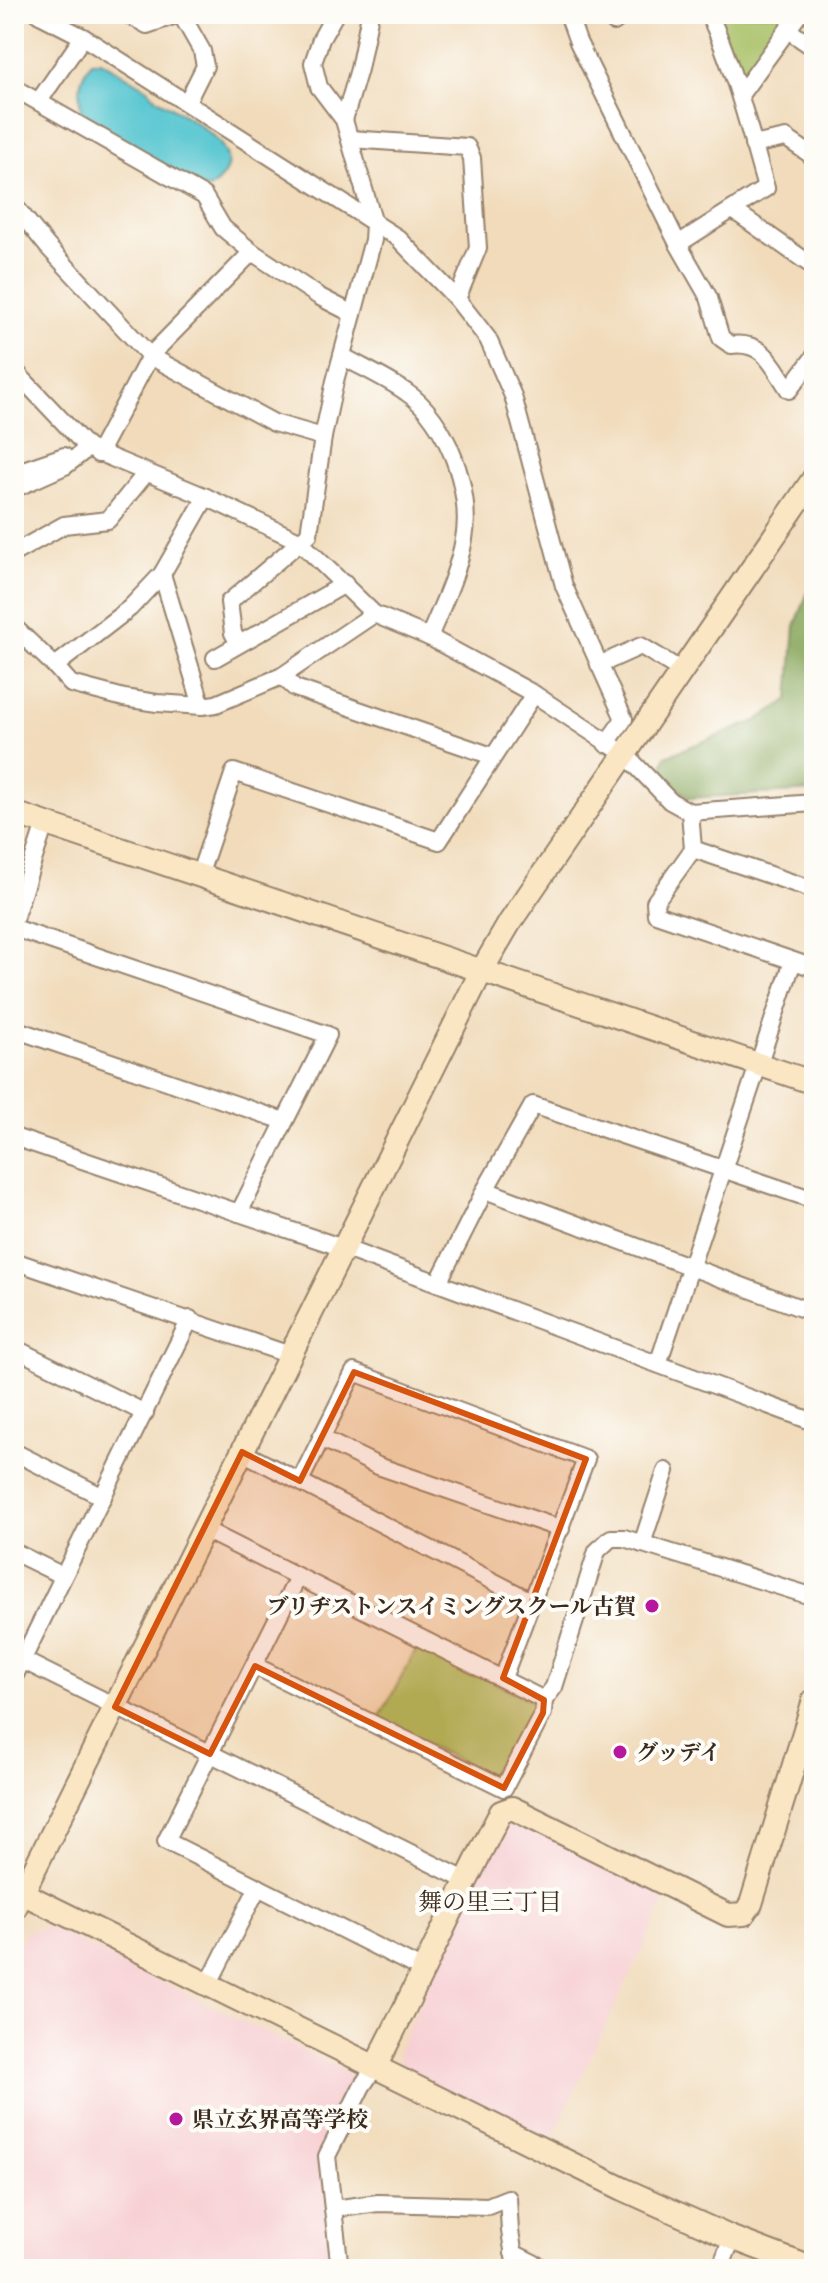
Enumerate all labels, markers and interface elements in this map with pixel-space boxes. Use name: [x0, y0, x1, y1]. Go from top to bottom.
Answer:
place label: ブリヂストンスイミングスクール古賀: [266, 1593, 636, 1620]
marker: ブリヂストンスイミングスクール古賀: [643, 1597, 661, 1615]
place label: グッデイ: [636, 1739, 721, 1766]
marker: グッデイ: [611, 1743, 629, 1761]
district label: 舞の里三丁目: [418, 1887, 562, 1917]
place label: 県立玄界高等学校: [192, 2106, 368, 2133]
marker: 県立玄界高等学校: [167, 2110, 185, 2128]

